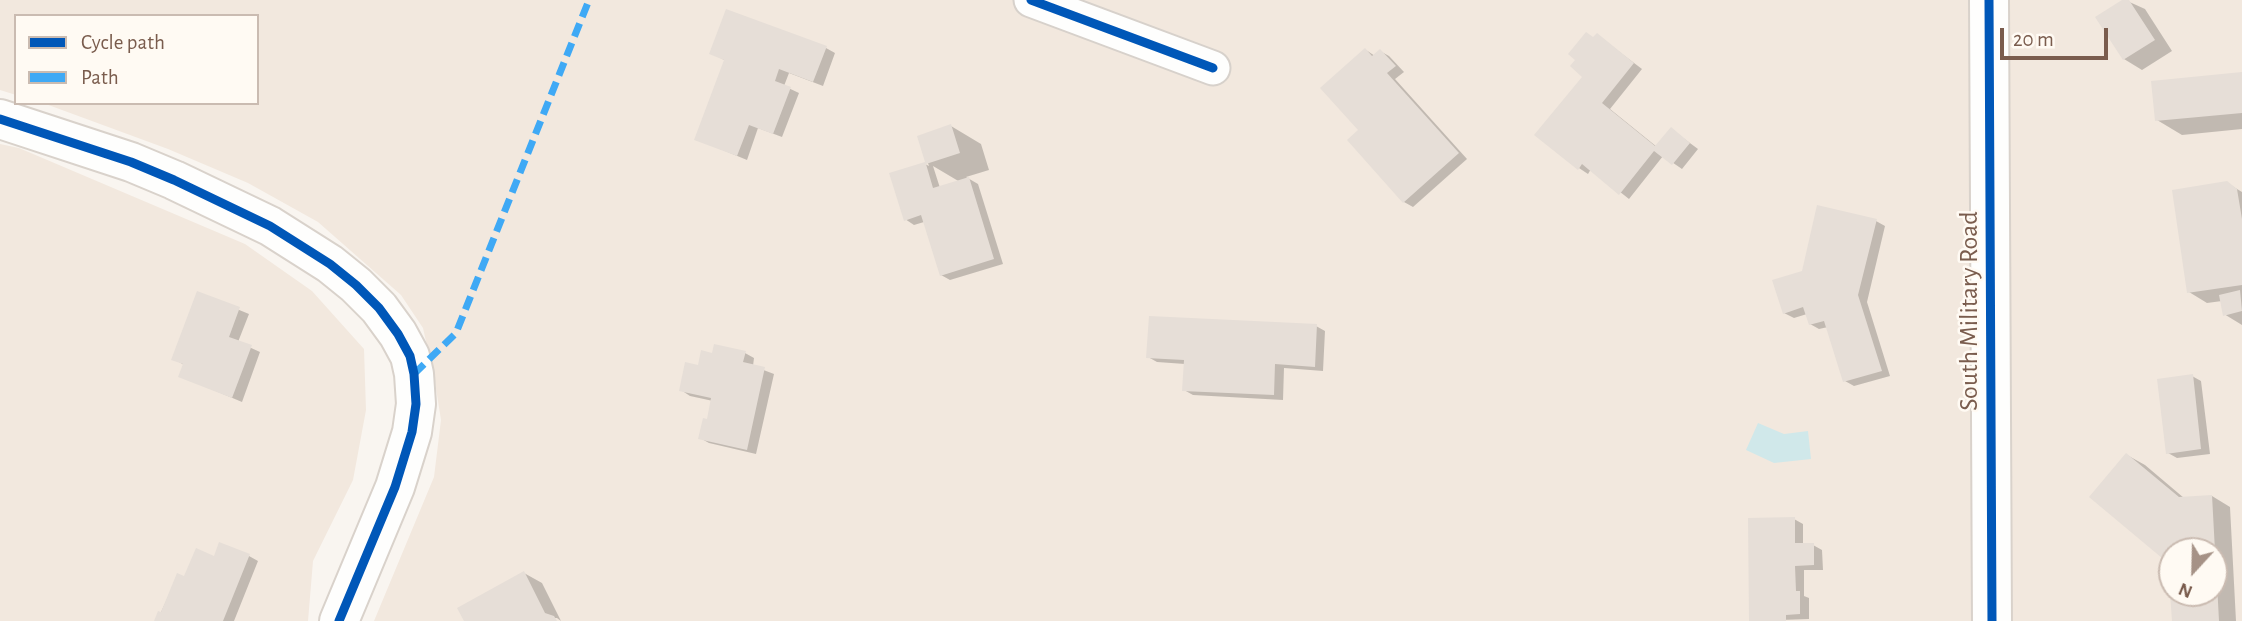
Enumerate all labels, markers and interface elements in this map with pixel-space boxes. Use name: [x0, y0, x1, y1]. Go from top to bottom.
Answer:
legend: [14, 14, 259, 105]
scale bar: [2004, 14, 2112, 58]
text: 20 m: [2013, 29, 2054, 50]
text: Cycle path: [81, 32, 165, 53]
text: Path: [81, 67, 119, 88]
street label: South Military Road: [1953, 211, 1985, 411]
north arrow: [2158, 537, 2228, 607]
text: N: [2176, 579, 2195, 601]

